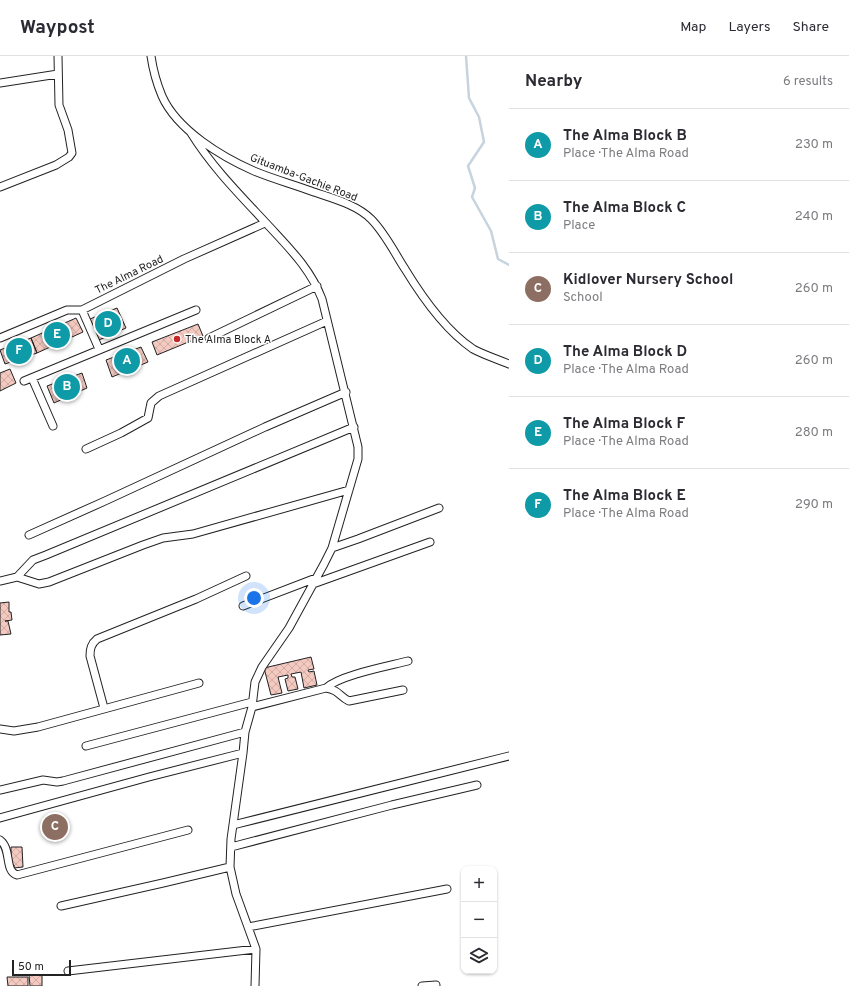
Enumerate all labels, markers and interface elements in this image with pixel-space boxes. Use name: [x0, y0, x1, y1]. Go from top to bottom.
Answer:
text: Waypost: [20, 16, 95, 40]
text: Map: [680, 19, 706, 36]
text: Layers: [728, 19, 770, 36]
text: Share: [792, 19, 829, 36]
text: Nearby: [525, 71, 582, 93]
text: 6 results: [783, 74, 833, 90]
text: The Alma Block B: [563, 127, 687, 146]
text: A: [533, 137, 543, 153]
text: 230 m: [795, 137, 833, 153]
text: Place · The Alma Road: [563, 146, 689, 162]
street label: Gituamba-Gachie Road: [248, 151, 359, 205]
text: The Alma Block C: [563, 199, 686, 218]
text: B: [534, 209, 542, 225]
text: 240 m: [795, 209, 833, 225]
text: Place: [563, 218, 595, 234]
street label: The Alma Road: [93, 252, 166, 297]
text: Kidlover Nursery School: [563, 271, 733, 290]
text: C: [534, 281, 542, 297]
text: 260 m: [795, 281, 833, 297]
text: School: [563, 290, 603, 306]
pin: D: [95, 309, 121, 339]
pin: E: [44, 320, 70, 350]
place label: The Alma Block A: [185, 333, 271, 347]
marker: The Alma Block A: [172, 334, 182, 344]
pin: F: [6, 336, 32, 366]
text: The Alma Block D: [563, 343, 687, 362]
pin: A: [114, 346, 140, 376]
text: D: [533, 353, 543, 369]
text: 260 m: [795, 353, 833, 369]
text: Place · The Alma Road: [563, 362, 689, 378]
pin: B: [54, 372, 80, 402]
text: The Alma Block F: [563, 415, 685, 434]
text: E: [534, 425, 542, 441]
text: 280 m: [795, 425, 833, 441]
text: Place · The Alma Road: [563, 434, 689, 450]
text: The Alma Block E: [563, 487, 686, 506]
text: F: [534, 497, 542, 513]
text: 290 m: [795, 497, 833, 513]
text: Place · The Alma Road: [563, 506, 689, 522]
your location: [244, 588, 264, 608]
pin: C: [42, 812, 68, 842]
map controls: [461, 866, 497, 974]
button: +: [461, 866, 497, 902]
button: −: [461, 902, 497, 938]
button: layers: [461, 938, 497, 974]
scale bar: [12, 958, 71, 977]
text: 50 m: [18, 960, 44, 974]

